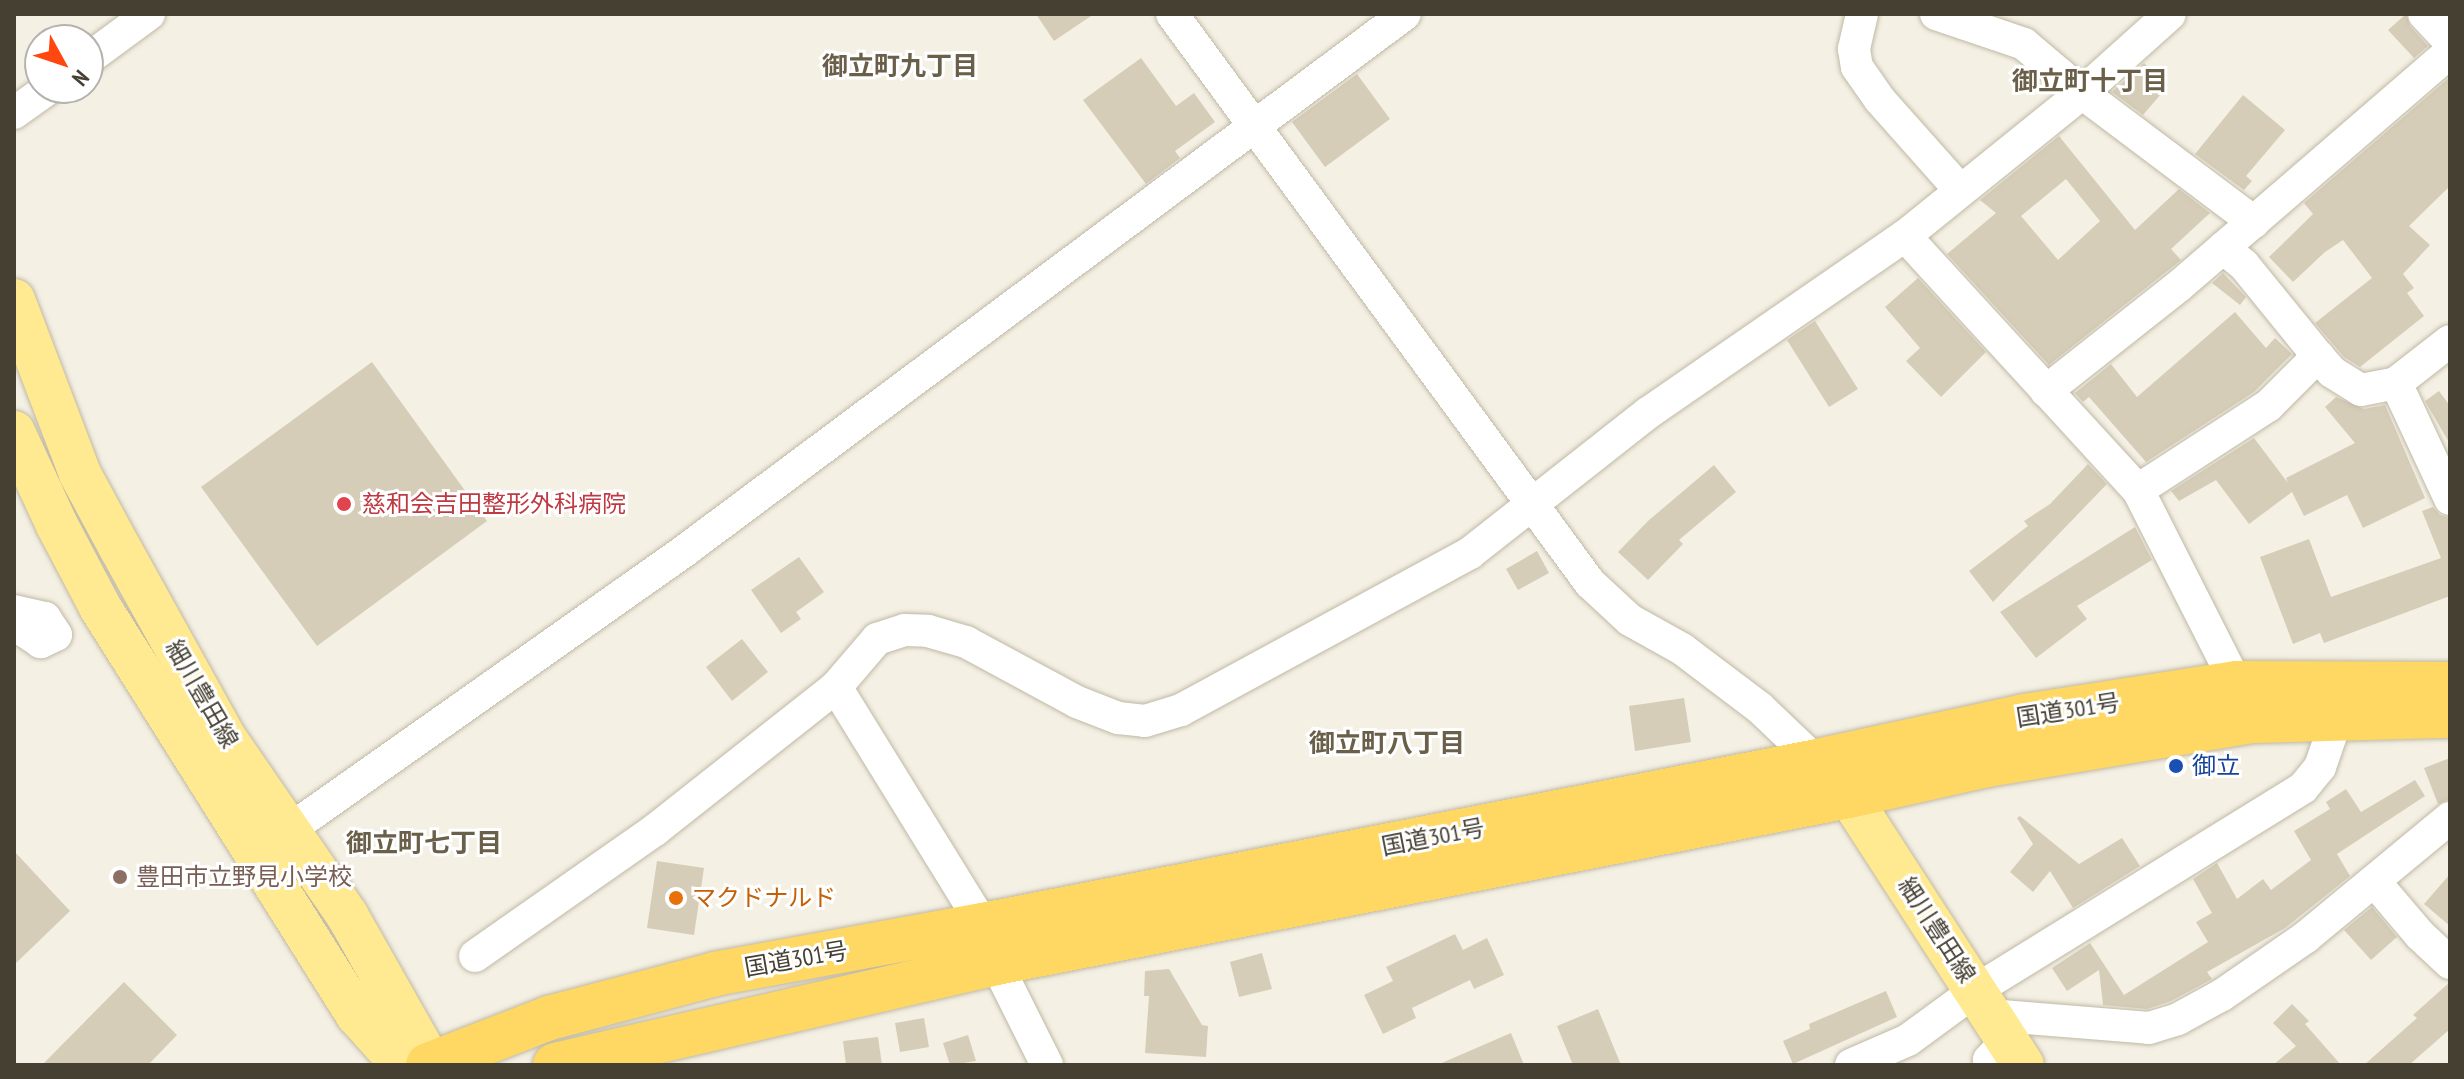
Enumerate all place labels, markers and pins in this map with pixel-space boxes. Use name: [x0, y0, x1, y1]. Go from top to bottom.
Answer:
place label: 慈和会吉田整形外科病院: [362, 490, 626, 518]
marker: 慈和会吉田整形外科病院: [333, 493, 355, 515]
place label: 御立: [2192, 752, 2240, 780]
marker: 御立: [2167, 757, 2185, 775]
place label: 豊田市立野見小学校: [136, 863, 352, 891]
marker: 豊田市立野見小学校: [111, 868, 129, 886]
place label: マクドナルド: [692, 884, 836, 912]
marker: マクドナルド: [667, 889, 685, 907]

